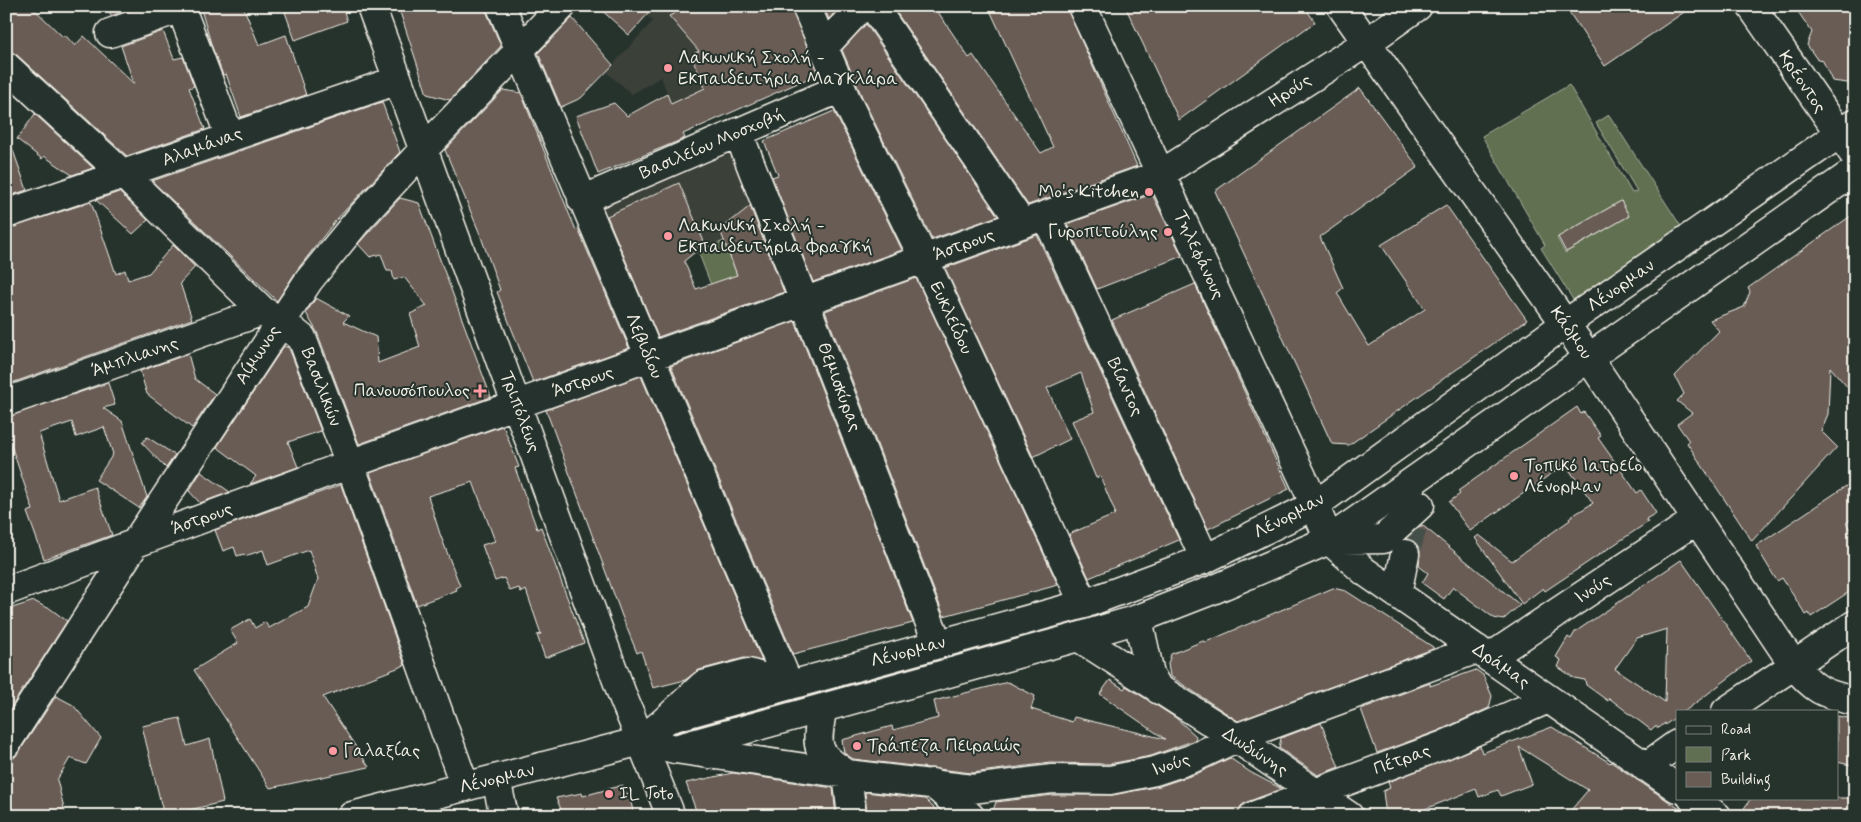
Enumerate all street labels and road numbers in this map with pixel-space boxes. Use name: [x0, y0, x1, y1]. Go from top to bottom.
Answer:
street label: Κρέοντος: [1772, 46, 1833, 118]
street label: Ηρούς: [1264, 68, 1316, 114]
street label: Βασιλείου Μοσχοβή: [636, 103, 788, 185]
street label: Αλαμάνας: [159, 121, 246, 173]
street label: Τηλεφάνους: [1168, 207, 1230, 304]
street label: Άστρους: [930, 223, 998, 267]
street label: Λένορμαν: [1582, 253, 1659, 318]
street label: Ευκλείδου: [924, 278, 978, 358]
street label: Κάδμου: [1544, 302, 1598, 364]
street label: Λεβιδίου: [619, 309, 669, 383]
street label: Αίμωνος: [230, 321, 286, 389]
street label: Άμπλιανης: [89, 331, 182, 383]
street label: Θεμισκύρας: [811, 339, 867, 435]
street label: Βασιλικών: [295, 344, 347, 430]
street label: Βίαντος: [1101, 354, 1149, 420]
street label: Άστρους: [549, 360, 617, 404]
street label: Τριπόλεως: [494, 368, 546, 456]
street label: Λένορμαν: [1249, 486, 1329, 545]
street label: Άστρους: [168, 497, 236, 541]
street label: Ινούς: [1570, 568, 1616, 610]
street label: Λένορμαν: [867, 629, 948, 674]
street label: Δράμας: [1468, 638, 1535, 695]
street label: Δωδώνης: [1217, 722, 1293, 782]
street label: Πέτρας: [1370, 738, 1434, 781]
street label: Ινούς: [1149, 748, 1193, 782]
street label: Λένορμαν: [457, 757, 537, 800]

